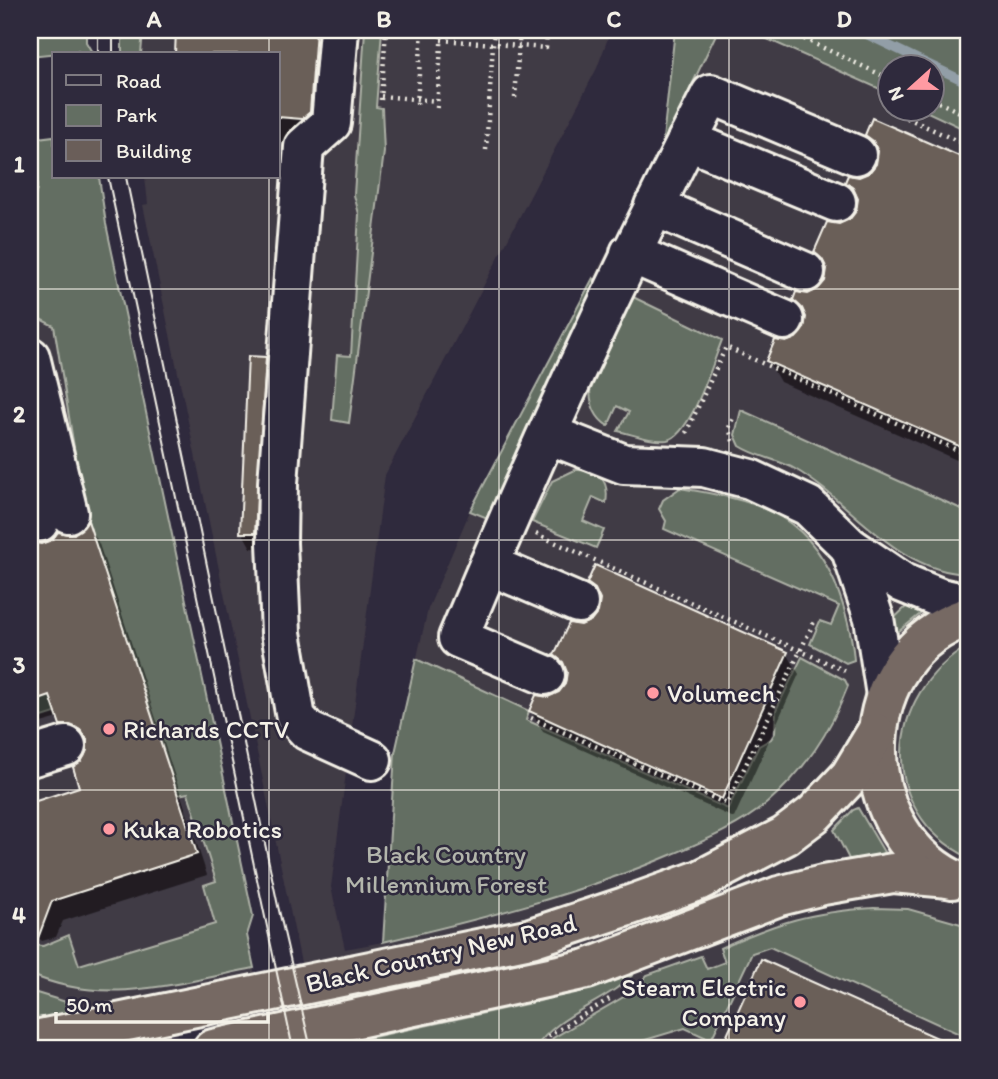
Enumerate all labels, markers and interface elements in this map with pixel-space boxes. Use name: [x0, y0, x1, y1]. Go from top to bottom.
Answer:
text: A: [146, 5, 162, 33]
text: B: [377, 5, 392, 33]
text: C: [607, 5, 622, 33]
text: D: [836, 5, 852, 33]
legend: [52, 52, 280, 178]
north arrow: [876, 52, 946, 122]
text: Road: [116, 68, 162, 93]
text: N: [883, 84, 909, 104]
text: Park: [116, 102, 158, 127]
text: Building: [116, 138, 192, 163]
text: 1: [14, 150, 25, 178]
text: 2: [13, 400, 26, 428]
text: 3: [13, 651, 26, 679]
place label: Volumech: [667, 677, 776, 709]
marker: Volumech: [645, 685, 661, 701]
place label: Richards CCTV: [123, 713, 289, 745]
marker: Richards CCTV: [101, 721, 117, 737]
place label: Kuka Robotics: [123, 813, 282, 845]
marker: Kuka Robotics: [101, 821, 117, 837]
park label: Black Country Millennium Forest: [345, 838, 547, 900]
text: 4: [12, 901, 26, 929]
street label: Black Country New Road: [303, 906, 579, 1000]
place label: Stearn Electric Company: [621, 971, 786, 1033]
scale bar: [56, 981, 268, 1025]
text: 50 m: [66, 992, 113, 1017]
marker: Stearn Electric Company: [792, 994, 808, 1010]

